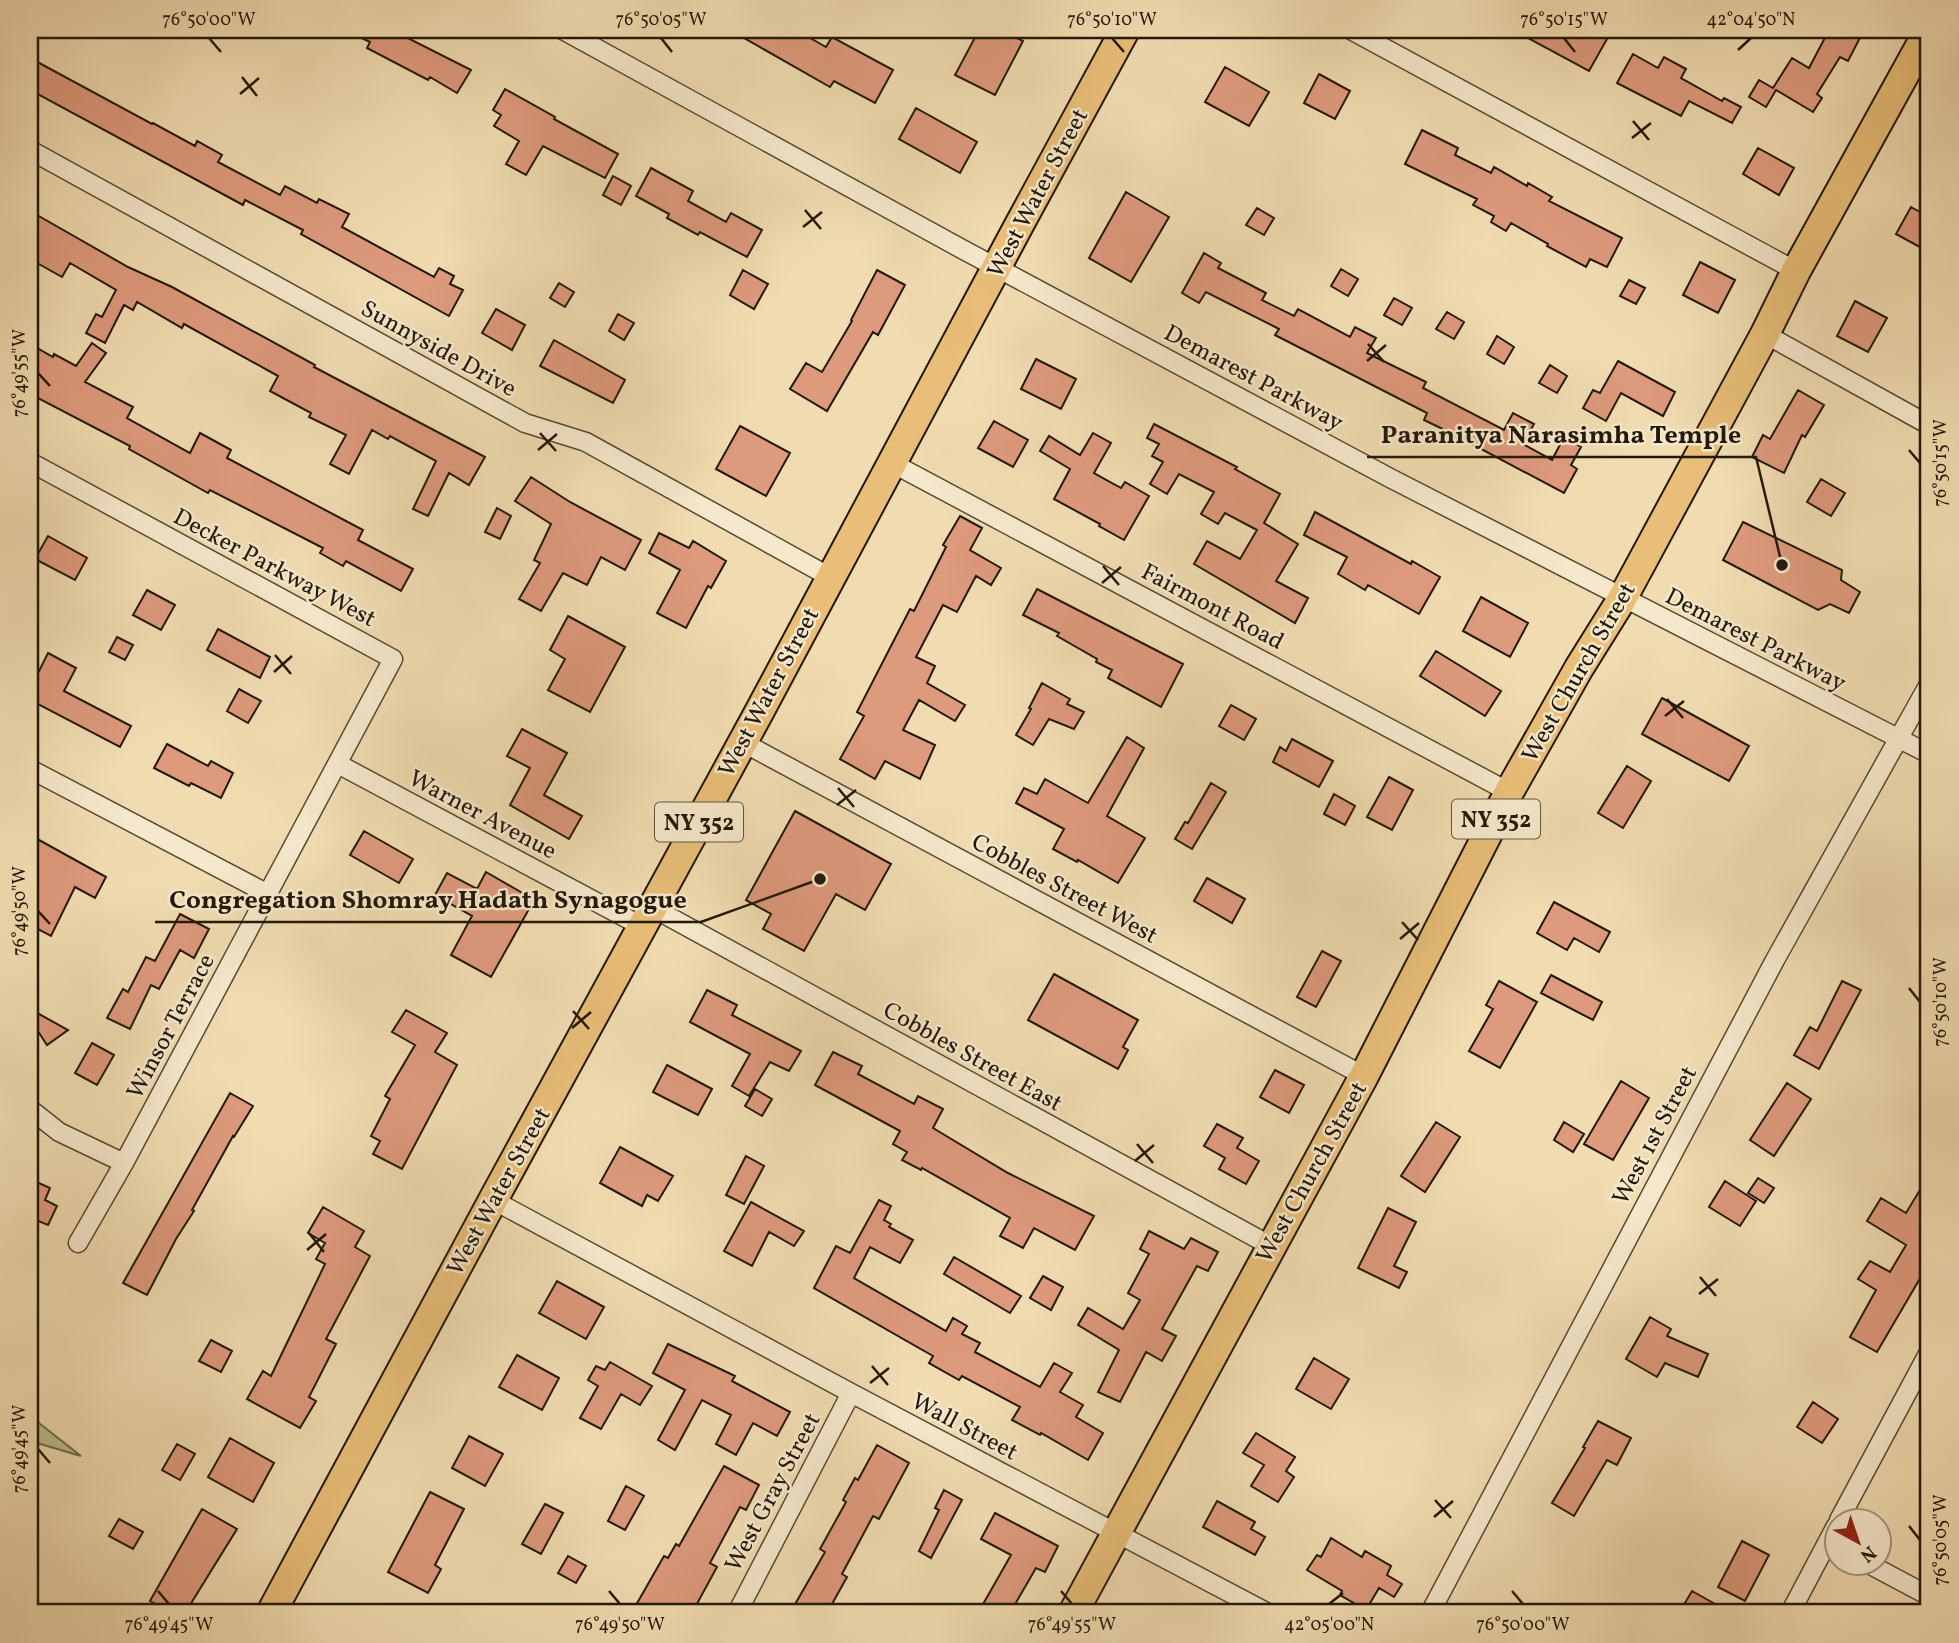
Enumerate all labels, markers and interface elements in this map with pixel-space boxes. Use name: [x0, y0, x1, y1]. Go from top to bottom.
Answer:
text: 76°50'00"W: [162, 8, 256, 33]
text: 76°50'05"W: [616, 8, 706, 33]
text: 76°50'10"W: [1067, 8, 1157, 33]
text: 76°50'15"W: [1520, 8, 1608, 33]
text: 42°04'50"N: [1707, 8, 1795, 33]
street label: West Water Street: [980, 103, 1098, 285]
street label: Sunnyside Drive: [354, 293, 522, 407]
street label: Demarest Parkway: [1157, 317, 1349, 440]
text: 76°49'55"W: [8, 329, 33, 417]
callout: Paranitya Narasimha Temple: [1367, 410, 1756, 457]
text: Paranitya Narasimha Temple: [1381, 418, 1741, 454]
text: 76°50'15"W: [1929, 419, 1954, 507]
street label: Decker Parkway West: [167, 501, 382, 637]
street label: Fairmont Road: [1135, 556, 1289, 660]
street label: West Church Street: [1514, 577, 1645, 769]
street label: Demarest Parkway: [1659, 580, 1851, 701]
street label: West Water Street: [711, 602, 829, 784]
street label: Warner Avenue: [402, 762, 562, 869]
road number: NY 352: [1452, 800, 1540, 838]
road number: NY 352: [655, 802, 743, 842]
street label: Cobbles Street West: [965, 826, 1163, 953]
text: 76°49'50"W: [8, 866, 33, 956]
callout: Congregation Shomray Hadath Synagogue: [155, 875, 701, 922]
text: Congregation Shomray Hadath Synagogue: [169, 883, 687, 919]
street label: Winsor Terrace: [119, 948, 224, 1106]
text: 76°50'10"W: [1929, 957, 1954, 1047]
street label: Cobbles Street East: [876, 994, 1068, 1121]
street label: West 1st Street: [1605, 1061, 1707, 1211]
street label: West Church Street: [1249, 1076, 1377, 1270]
street label: West Water Street: [439, 1102, 560, 1282]
street label: Wall Street: [905, 1385, 1023, 1470]
text: 76°49'45"W: [8, 1405, 33, 1493]
street label: West Gray Street: [717, 1407, 830, 1579]
text: 76°50'05"W: [1929, 1495, 1954, 1585]
north arrow: [1822, 1506, 1892, 1576]
text: N: [1854, 1539, 1881, 1568]
text: 76°49'45"W: [125, 1613, 213, 1638]
text: 76°49'50"W: [575, 1613, 665, 1638]
text: 76°49'55"W: [1028, 1613, 1116, 1638]
text: 42°05'00"N: [1284, 1613, 1374, 1638]
text: 76°50'00"W: [1476, 1613, 1570, 1638]

